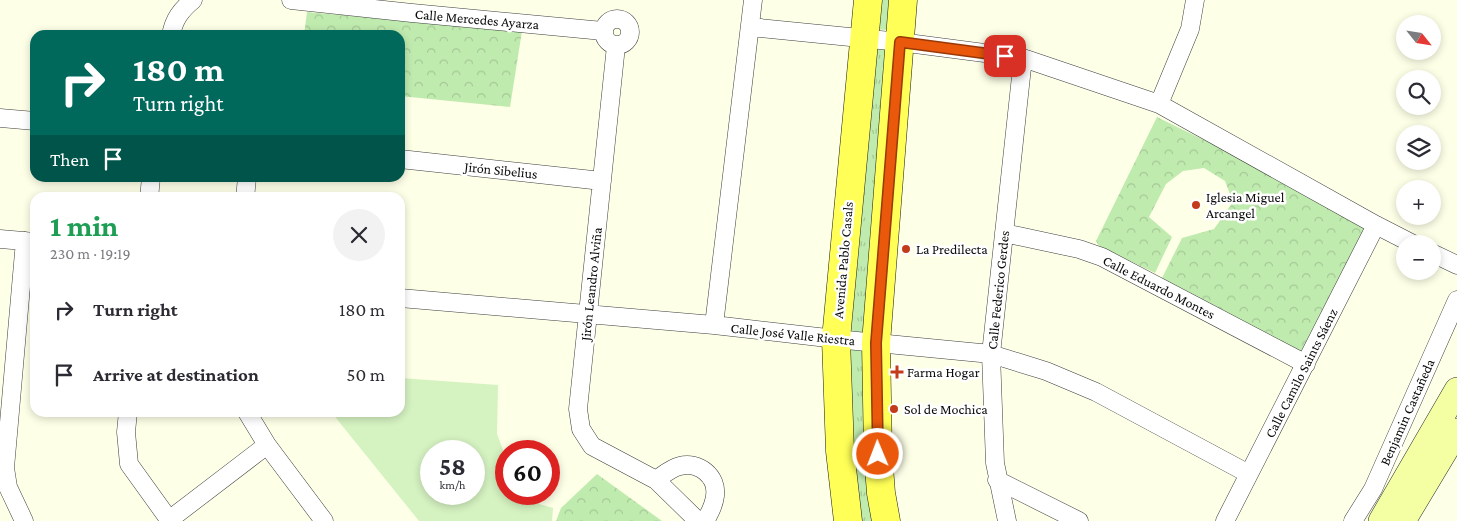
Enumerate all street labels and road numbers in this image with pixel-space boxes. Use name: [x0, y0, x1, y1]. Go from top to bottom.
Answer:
street label: Calle Mercedes Ayarza: [414, 6, 540, 32]
street label: Jirón Sibelius: [462, 158, 538, 182]
street label: Avenida Pablo Casals: [830, 201, 856, 319]
street label: Jirón Leandro Alviña: [577, 226, 605, 344]
street label: Calle Federico Gerdes: [984, 230, 1012, 350]
street label: Calle Eduardo Montes: [1100, 252, 1218, 322]
street label: Calle Camilo Saints Sáenz: [1261, 306, 1341, 440]
street label: Calle José Valle Riestra: [730, 320, 857, 349]
street label: Benjamin Castañeda: [1376, 356, 1439, 468]

